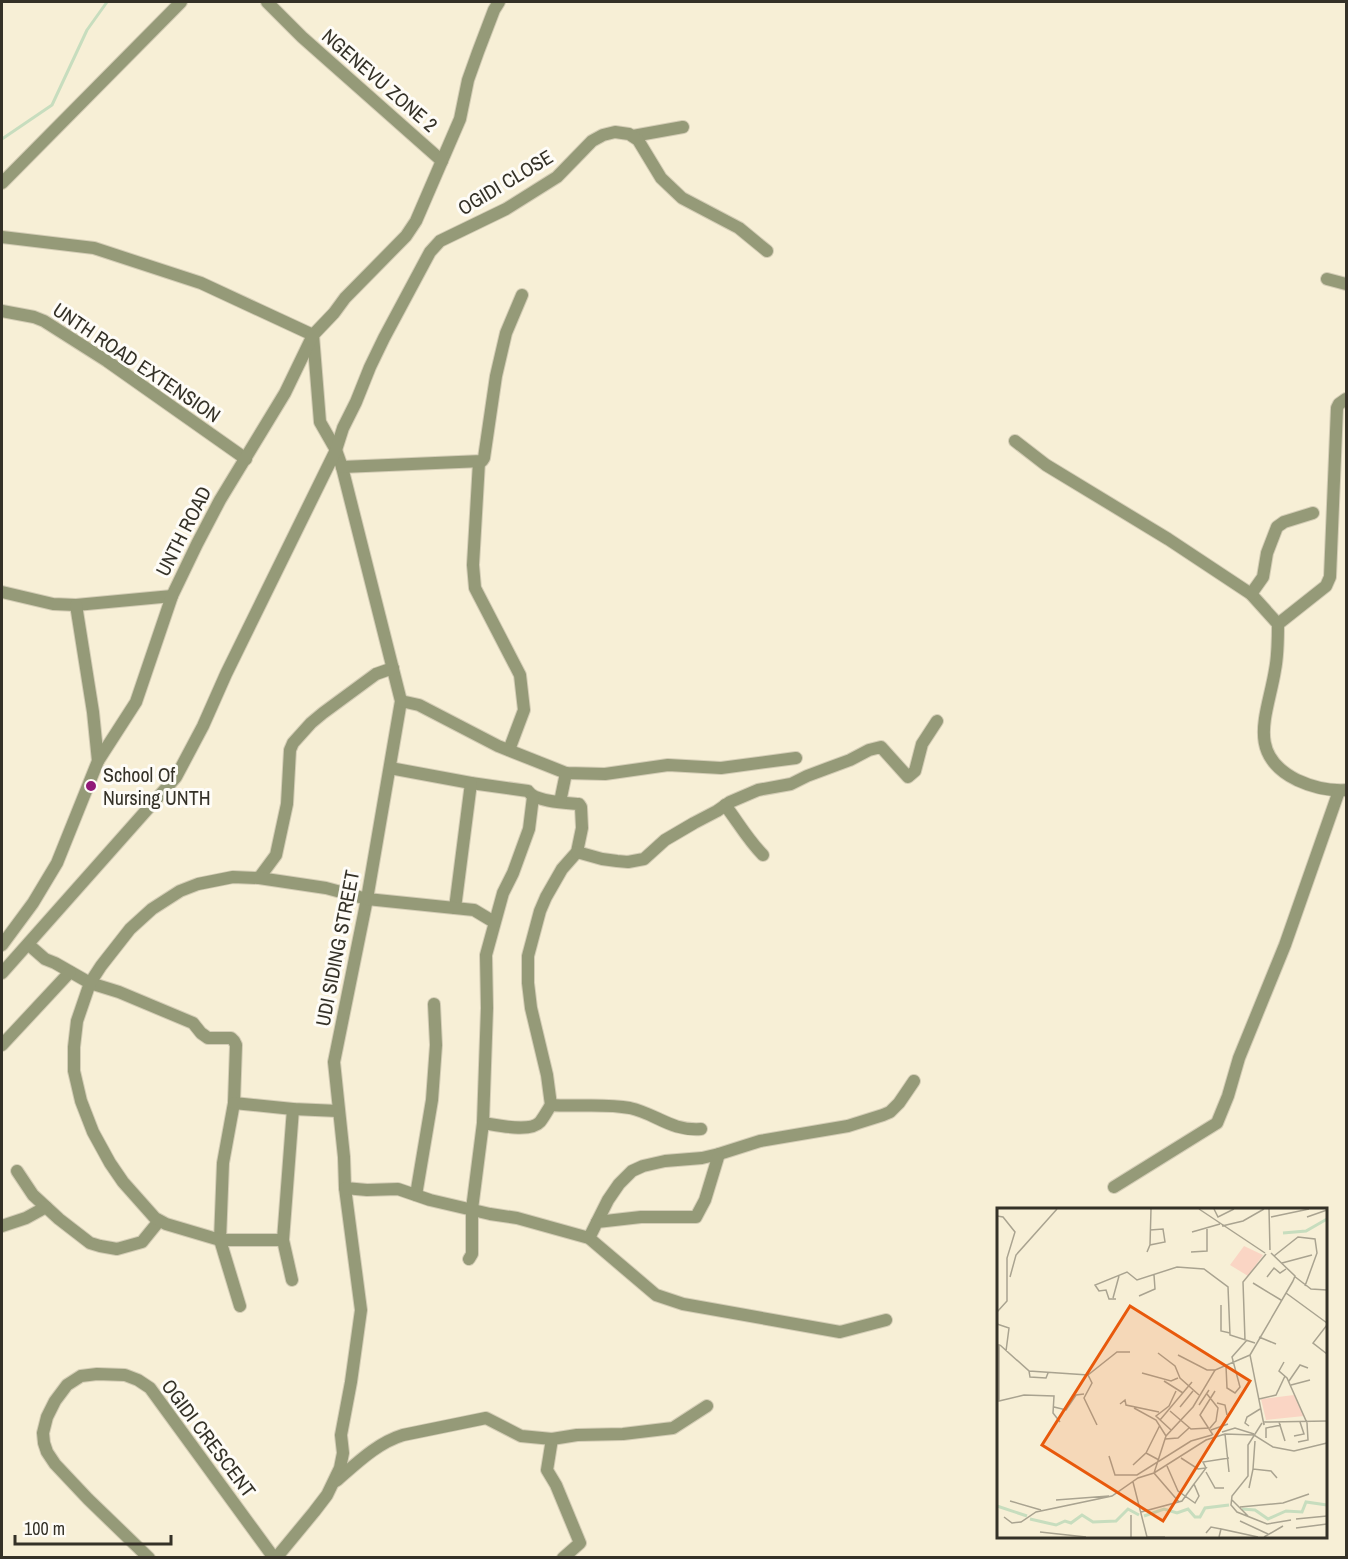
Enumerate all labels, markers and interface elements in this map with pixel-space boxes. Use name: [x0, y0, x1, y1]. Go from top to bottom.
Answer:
street label: NGENEVU ZONE 2: [316, 22, 444, 138]
street label: OGIDI CLOSE: [452, 143, 558, 221]
street label: UNTH ROAD EXTENSION: [48, 296, 226, 428]
street label: UNTH ROAD: [149, 481, 217, 581]
place label: School Of Nursing UNTH: [103, 761, 211, 811]
marker: School Of Nursing UNTH: [84, 779, 98, 793]
street label: UDI SIDING STREET: [309, 868, 365, 1028]
inset map: [997, 1208, 1327, 1538]
street label: OGIDI CRESCENT: [156, 1373, 262, 1503]
scale bar: [15, 1508, 171, 1546]
text: 100 m: [24, 1516, 65, 1541]

